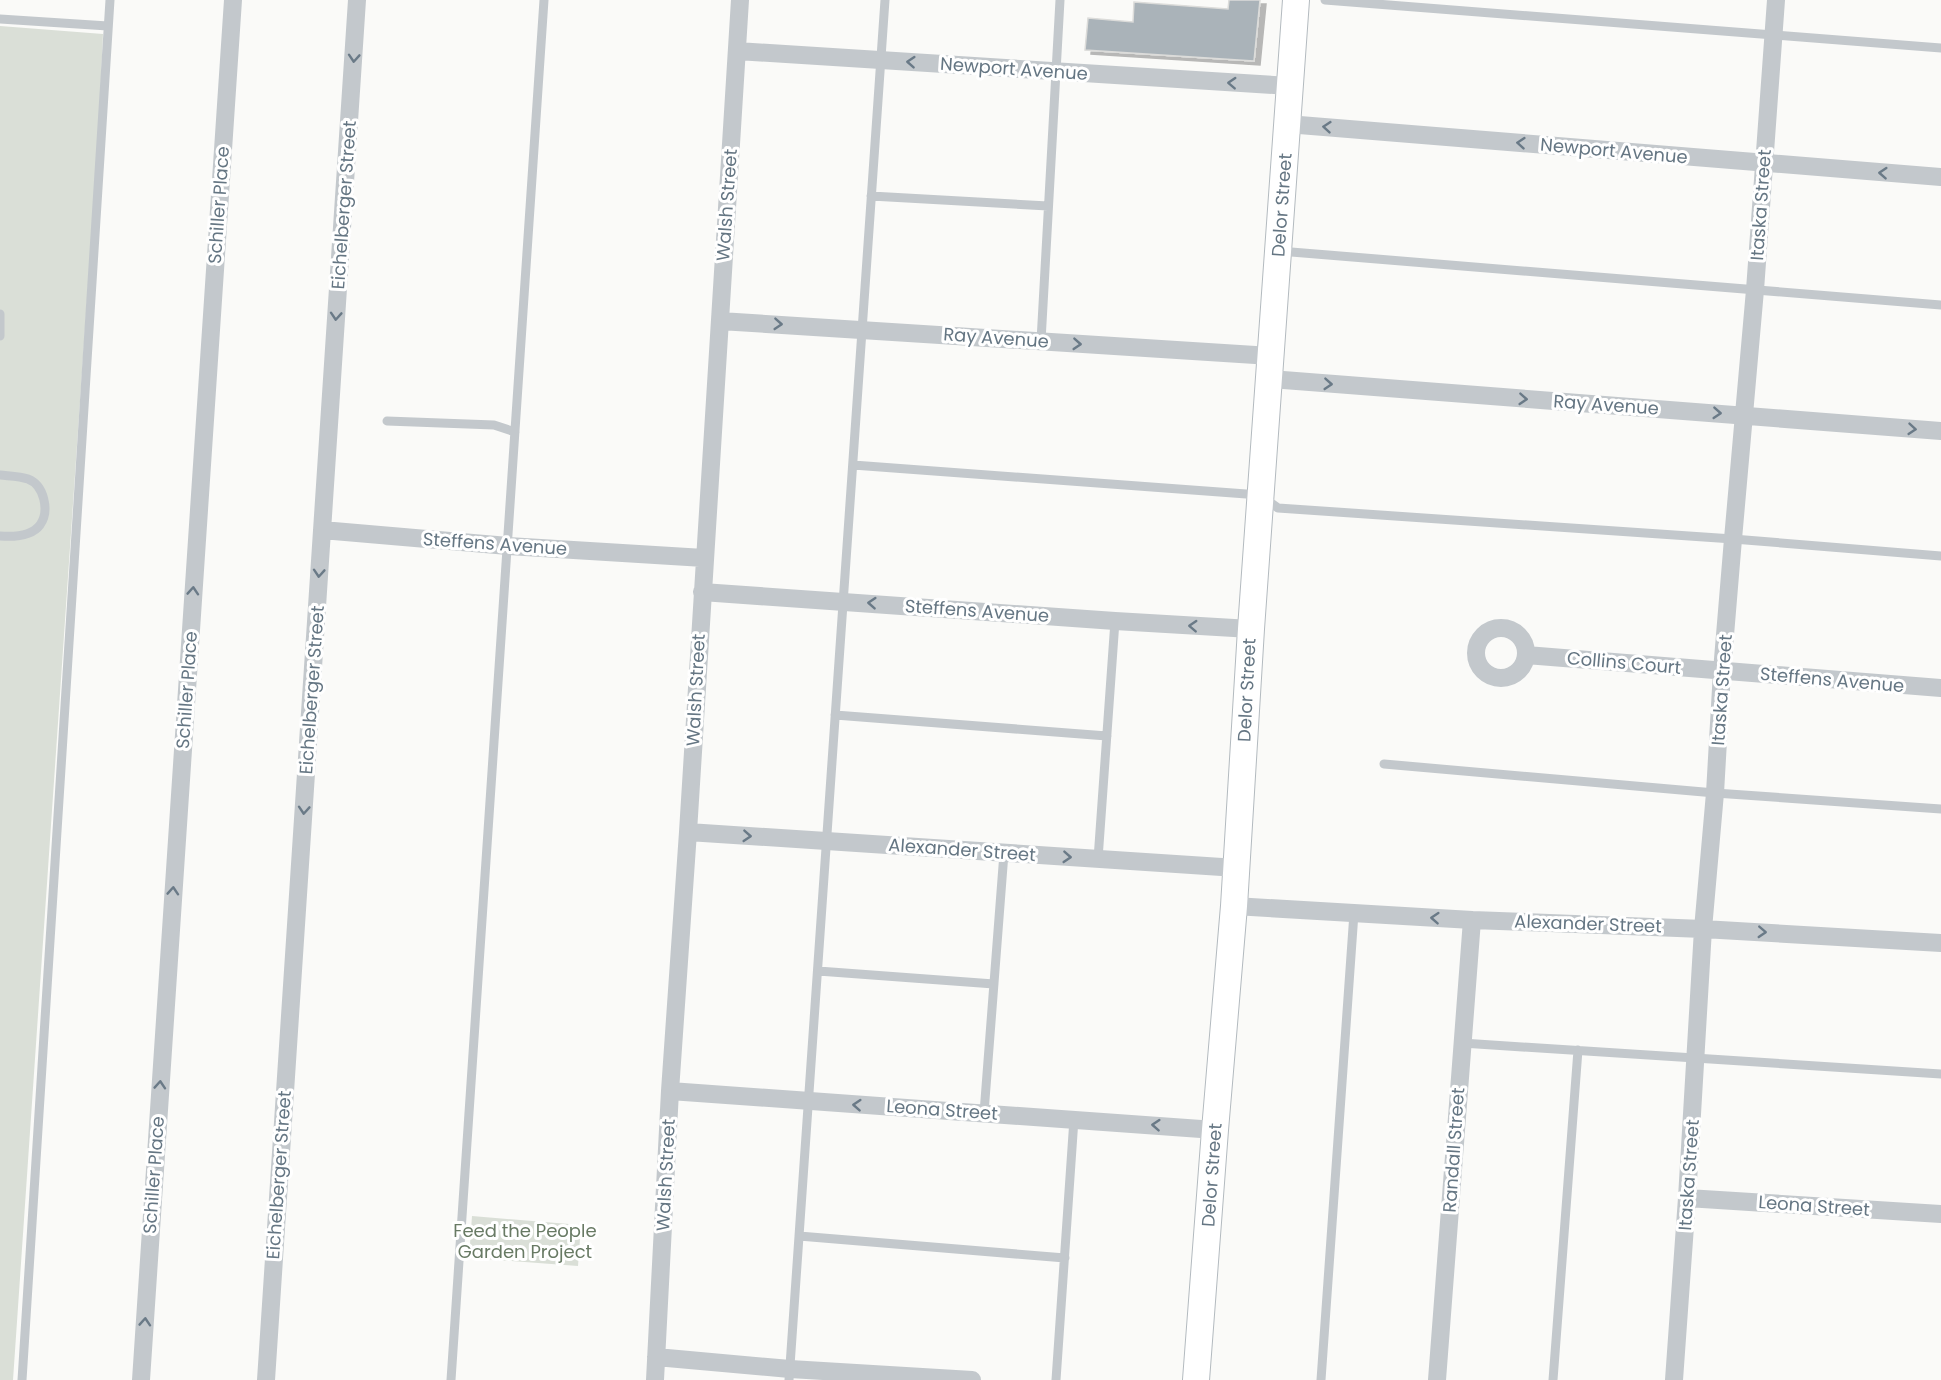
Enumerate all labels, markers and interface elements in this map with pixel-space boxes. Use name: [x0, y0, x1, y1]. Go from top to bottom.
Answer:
street label: Newport Avenue: [939, 51, 1089, 86]
one-way arrow: [347, 54, 360, 63]
one-way arrow: [907, 56, 916, 69]
one-way arrow: [1227, 76, 1236, 89]
street label: Eichelberger Street: [325, 120, 362, 290]
one-way arrow: [1322, 121, 1331, 134]
street label: Newport Avenue: [1539, 132, 1689, 169]
one-way arrow: [1516, 137, 1525, 150]
street label: Schiller Place: [202, 145, 235, 265]
street label: Walsh Street: [710, 148, 743, 262]
street label: Itaska Street: [1744, 148, 1777, 261]
street label: Delor Street: [1265, 152, 1298, 258]
one-way arrow: [1878, 166, 1887, 179]
one-way arrow: [330, 311, 343, 320]
one-way arrow: [773, 318, 782, 331]
street label: Ray Avenue: [942, 321, 1050, 354]
one-way arrow: [1073, 337, 1082, 350]
one-way arrow: [1324, 377, 1333, 390]
street label: Ray Avenue: [1552, 388, 1660, 421]
one-way arrow: [1518, 392, 1527, 405]
one-way arrow: [1713, 407, 1722, 420]
one-way arrow: [1907, 422, 1916, 435]
street label: Steffens Avenue: [422, 526, 568, 561]
one-way arrow: [313, 569, 326, 578]
one-way arrow: [187, 587, 200, 596]
street label: Steffens Avenue: [904, 593, 1050, 628]
one-way arrow: [868, 597, 877, 610]
street label: Eichelberger Street: [293, 605, 330, 775]
one-way arrow: [1188, 619, 1197, 632]
street label: Schiller Place: [170, 630, 203, 750]
street label: Walsh Street: [680, 633, 711, 747]
street label: Itaska Street: [1705, 633, 1738, 746]
street label: Delor Street: [1231, 637, 1262, 743]
street label: Collins Court: [1566, 645, 1682, 680]
street label: Steffens Avenue: [1759, 661, 1905, 698]
one-way arrow: [297, 805, 310, 814]
one-way arrow: [742, 829, 751, 842]
street label: Alexander Street: [888, 832, 1037, 867]
one-way arrow: [1062, 850, 1071, 863]
one-way arrow: [167, 886, 180, 895]
street label: Alexander Street: [1514, 908, 1662, 939]
one-way arrow: [1430, 911, 1439, 924]
one-way arrow: [1757, 926, 1766, 939]
one-way arrow: [154, 1081, 167, 1090]
street label: Randall Street: [1437, 1087, 1470, 1213]
street label: Eichelberger Street: [260, 1090, 297, 1260]
street label: Leona Street: [885, 1093, 999, 1126]
one-way arrow: [853, 1099, 862, 1112]
street label: Schiller Place: [137, 1115, 170, 1235]
street label: Walsh Street: [650, 1118, 681, 1232]
street label: Itaska Street: [1672, 1118, 1705, 1231]
one-way arrow: [1152, 1119, 1161, 1132]
street label: Delor Street: [1195, 1122, 1228, 1228]
street label: Leona Street: [1757, 1189, 1871, 1222]
park label: Feed the People Garden Project: [453, 1218, 597, 1264]
one-way arrow: [138, 1317, 151, 1326]

